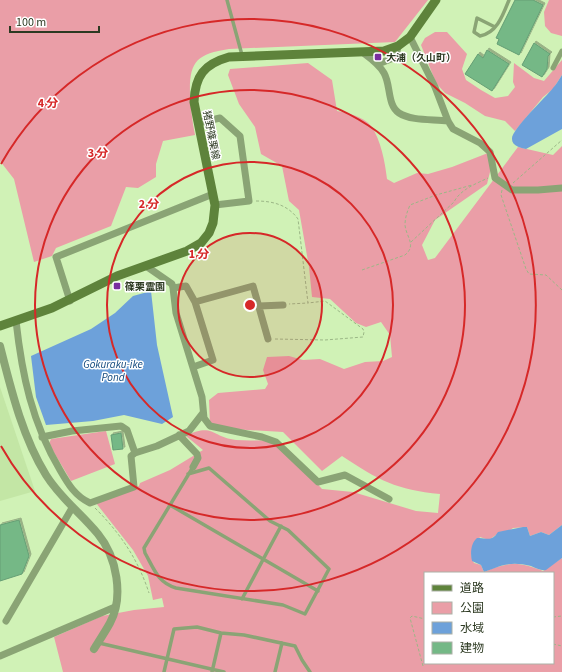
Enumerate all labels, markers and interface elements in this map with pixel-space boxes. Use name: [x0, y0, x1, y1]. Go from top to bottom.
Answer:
scale bar: [10, 8, 99, 34]
text: 100 m: [16, 14, 46, 31]
place label: 大浦（久山町）: [386, 51, 456, 65]
marker: 大浦（久山町）: [373, 52, 383, 62]
text: 4 分: [38, 95, 58, 112]
street label: 猪野篠栗線: [199, 109, 223, 161]
text: 3 分: [88, 145, 108, 162]
text: 2 分: [139, 196, 159, 213]
text: 1 分: [189, 246, 209, 263]
place label: 篠栗霊園: [124, 280, 165, 294]
marker: 篠栗霊園: [112, 281, 122, 291]
centre of rings: [243, 298, 257, 312]
water label: Gokuraku-ike Pond: [83, 357, 143, 385]
legend: [424, 572, 554, 664]
text: 道路: [460, 580, 484, 597]
text: 公園: [460, 600, 484, 617]
text: 水域: [460, 620, 484, 637]
text: 建物: [460, 640, 484, 657]

